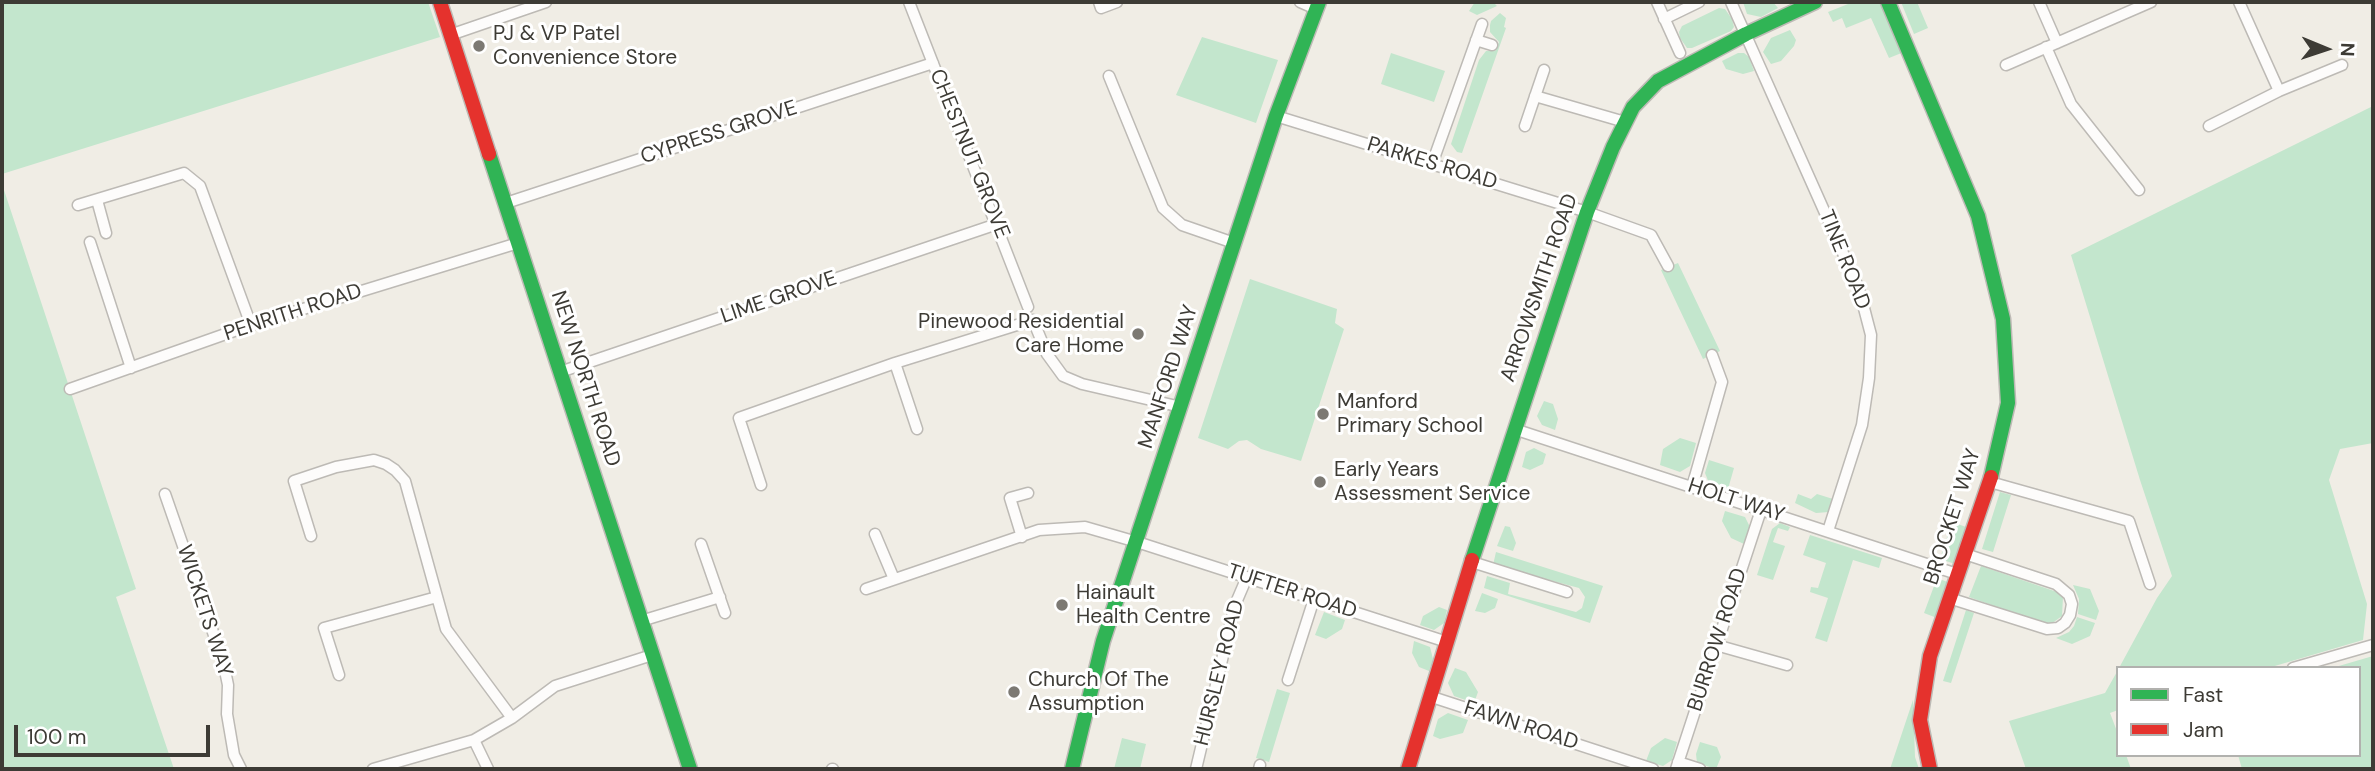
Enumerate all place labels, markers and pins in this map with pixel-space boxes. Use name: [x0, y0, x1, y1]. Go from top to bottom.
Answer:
place label: PJ & VP Patel Convenience Store: [493, 21, 677, 71]
marker: PJ & VP Patel Convenience Store: [471, 38, 487, 54]
place label: Pinewood Residential Care Home: [918, 309, 1124, 359]
marker: Pinewood Residential Care Home: [1130, 326, 1146, 342]
place label: Manford Primary School: [1337, 389, 1483, 439]
marker: Manford Primary School: [1315, 406, 1331, 422]
place label: Early Years Assessment Service: [1334, 457, 1530, 507]
marker: Early Years Assessment Service: [1312, 474, 1328, 490]
place label: Hainault Health Centre: [1076, 580, 1211, 630]
marker: Hainault Health Centre: [1054, 597, 1070, 613]
place label: Church Of The Assumption: [1028, 667, 1169, 717]
marker: Church Of The Assumption: [1006, 684, 1022, 700]

